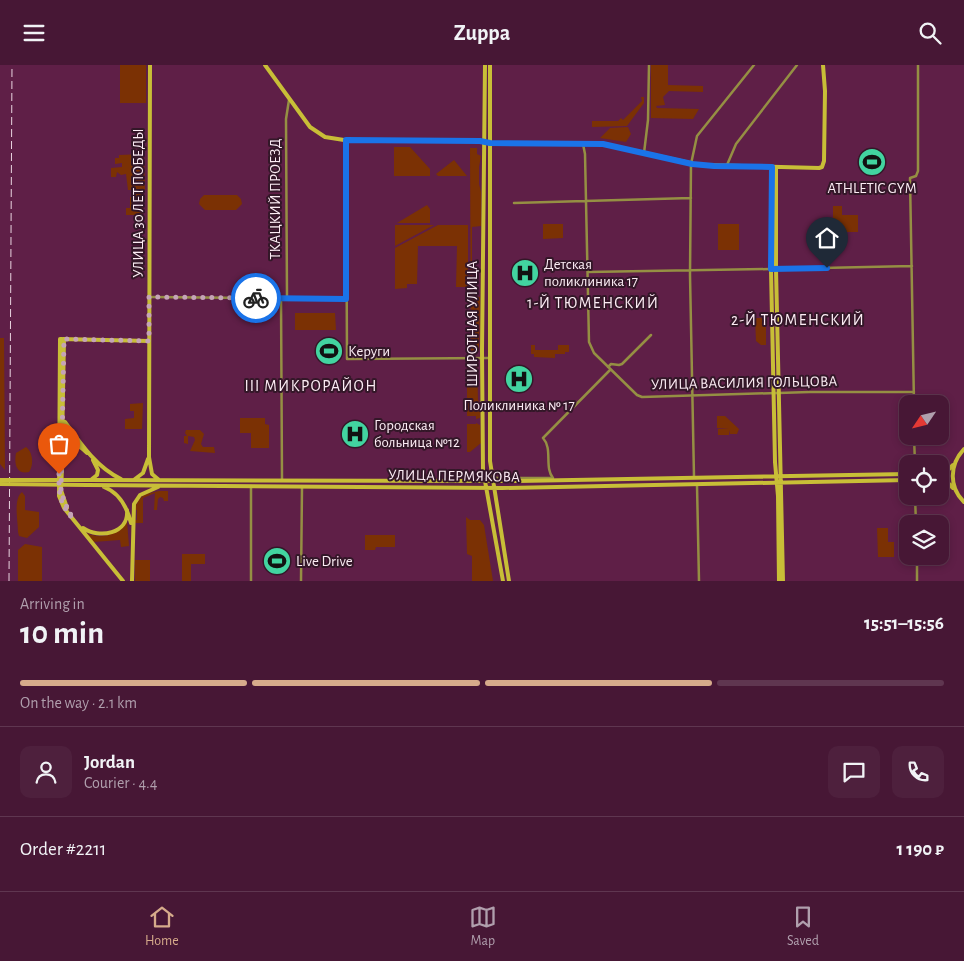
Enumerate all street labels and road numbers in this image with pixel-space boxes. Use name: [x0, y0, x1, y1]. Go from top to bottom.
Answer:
street label: УЛИЦА 30 ЛЕТ ПОБЕДЫ: [131, 128, 146, 278]
street label: ТКАЦКИЙ ПРОЕЗД: [268, 138, 283, 259]
street label: ШИРОТНАЯ УЛИЦА: [465, 261, 480, 387]
street label: УЛИЦА ВАСИЛИЯ ГОЛЬЦОВА: [651, 374, 837, 392]
street label: УЛИЦА ПЕРМЯКОВА: [388, 467, 520, 485]

